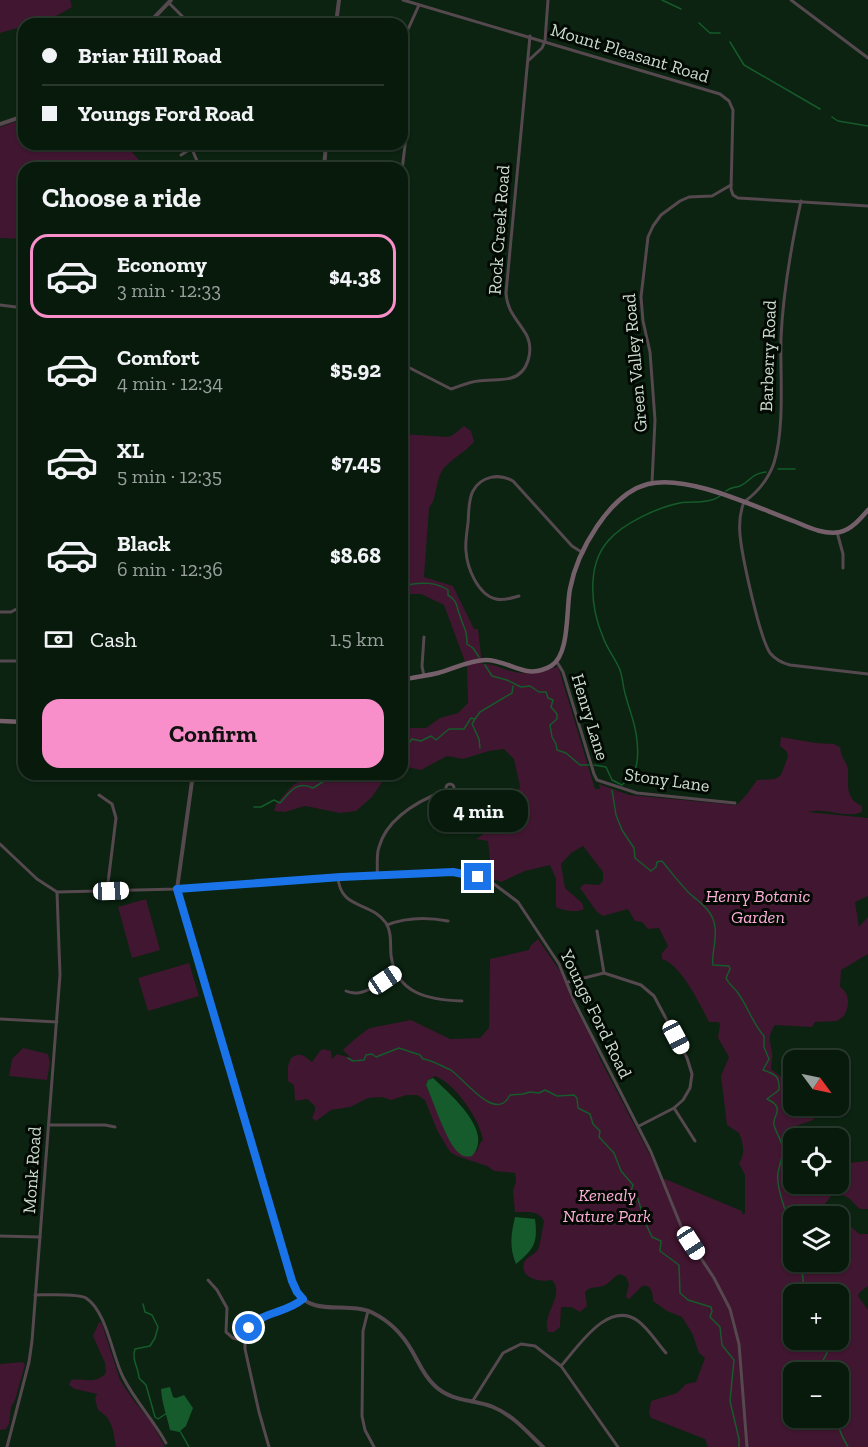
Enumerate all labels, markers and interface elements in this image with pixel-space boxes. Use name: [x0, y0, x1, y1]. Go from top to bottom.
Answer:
street label: Mount Pleasant Road: [548, 18, 712, 88]
text: Briar Hill Road: [78, 42, 221, 69]
text: Youngs Ford Road: [78, 100, 254, 127]
street label: Rock Creek Road: [483, 164, 515, 296]
text: Choose a ride: [42, 182, 201, 214]
icon: car: [45, 249, 99, 303]
text: Economy: [117, 251, 207, 278]
text: $4.38: [329, 263, 381, 290]
text: 3 min · 12:33: [117, 278, 221, 302]
street label: Green Valley Road: [618, 293, 652, 433]
street label: Barberry Road: [755, 300, 781, 412]
icon: car: [45, 342, 99, 396]
text: Comfort: [117, 344, 199, 371]
text: $5.92: [330, 356, 381, 383]
text: 4 min · 12:34: [117, 371, 223, 395]
icon: car: [45, 435, 99, 489]
text: XL: [117, 437, 144, 464]
text: $7.45: [331, 449, 381, 476]
text: 5 min · 12:35: [117, 464, 222, 488]
icon: car: [45, 528, 99, 582]
text: Black: [117, 530, 171, 557]
text: $8.68: [330, 542, 381, 569]
text: 6 min · 12:36: [117, 557, 223, 581]
icon: cash: [42, 623, 75, 656]
text: Cash: [90, 626, 137, 653]
text: 1.5 km: [330, 627, 384, 651]
street label: Henry Lane: [566, 671, 614, 763]
button: Confirm: [42, 699, 384, 768]
street label: Stony Lane: [623, 763, 711, 797]
callout: 4 min: [428, 790, 528, 832]
text: 4 min: [453, 799, 504, 823]
route end: [464, 863, 491, 890]
car: [93, 881, 129, 901]
park label: Henry Botanic Garden: [705, 885, 811, 928]
street label: Youngs Ford Road: [555, 945, 637, 1082]
car: [365, 962, 405, 998]
car: [660, 1017, 692, 1057]
north arrow: [783, 1050, 849, 1116]
map controls: [783, 1050, 849, 1428]
street label: Monk Road: [18, 1126, 46, 1214]
button: locate: [783, 1128, 849, 1194]
park label: Kenealy Nature Park: [563, 1184, 651, 1227]
button: layers: [783, 1206, 849, 1272]
car: [674, 1223, 708, 1263]
button: +: [783, 1284, 849, 1350]
route start: [235, 1314, 262, 1341]
button: −: [783, 1362, 849, 1428]

